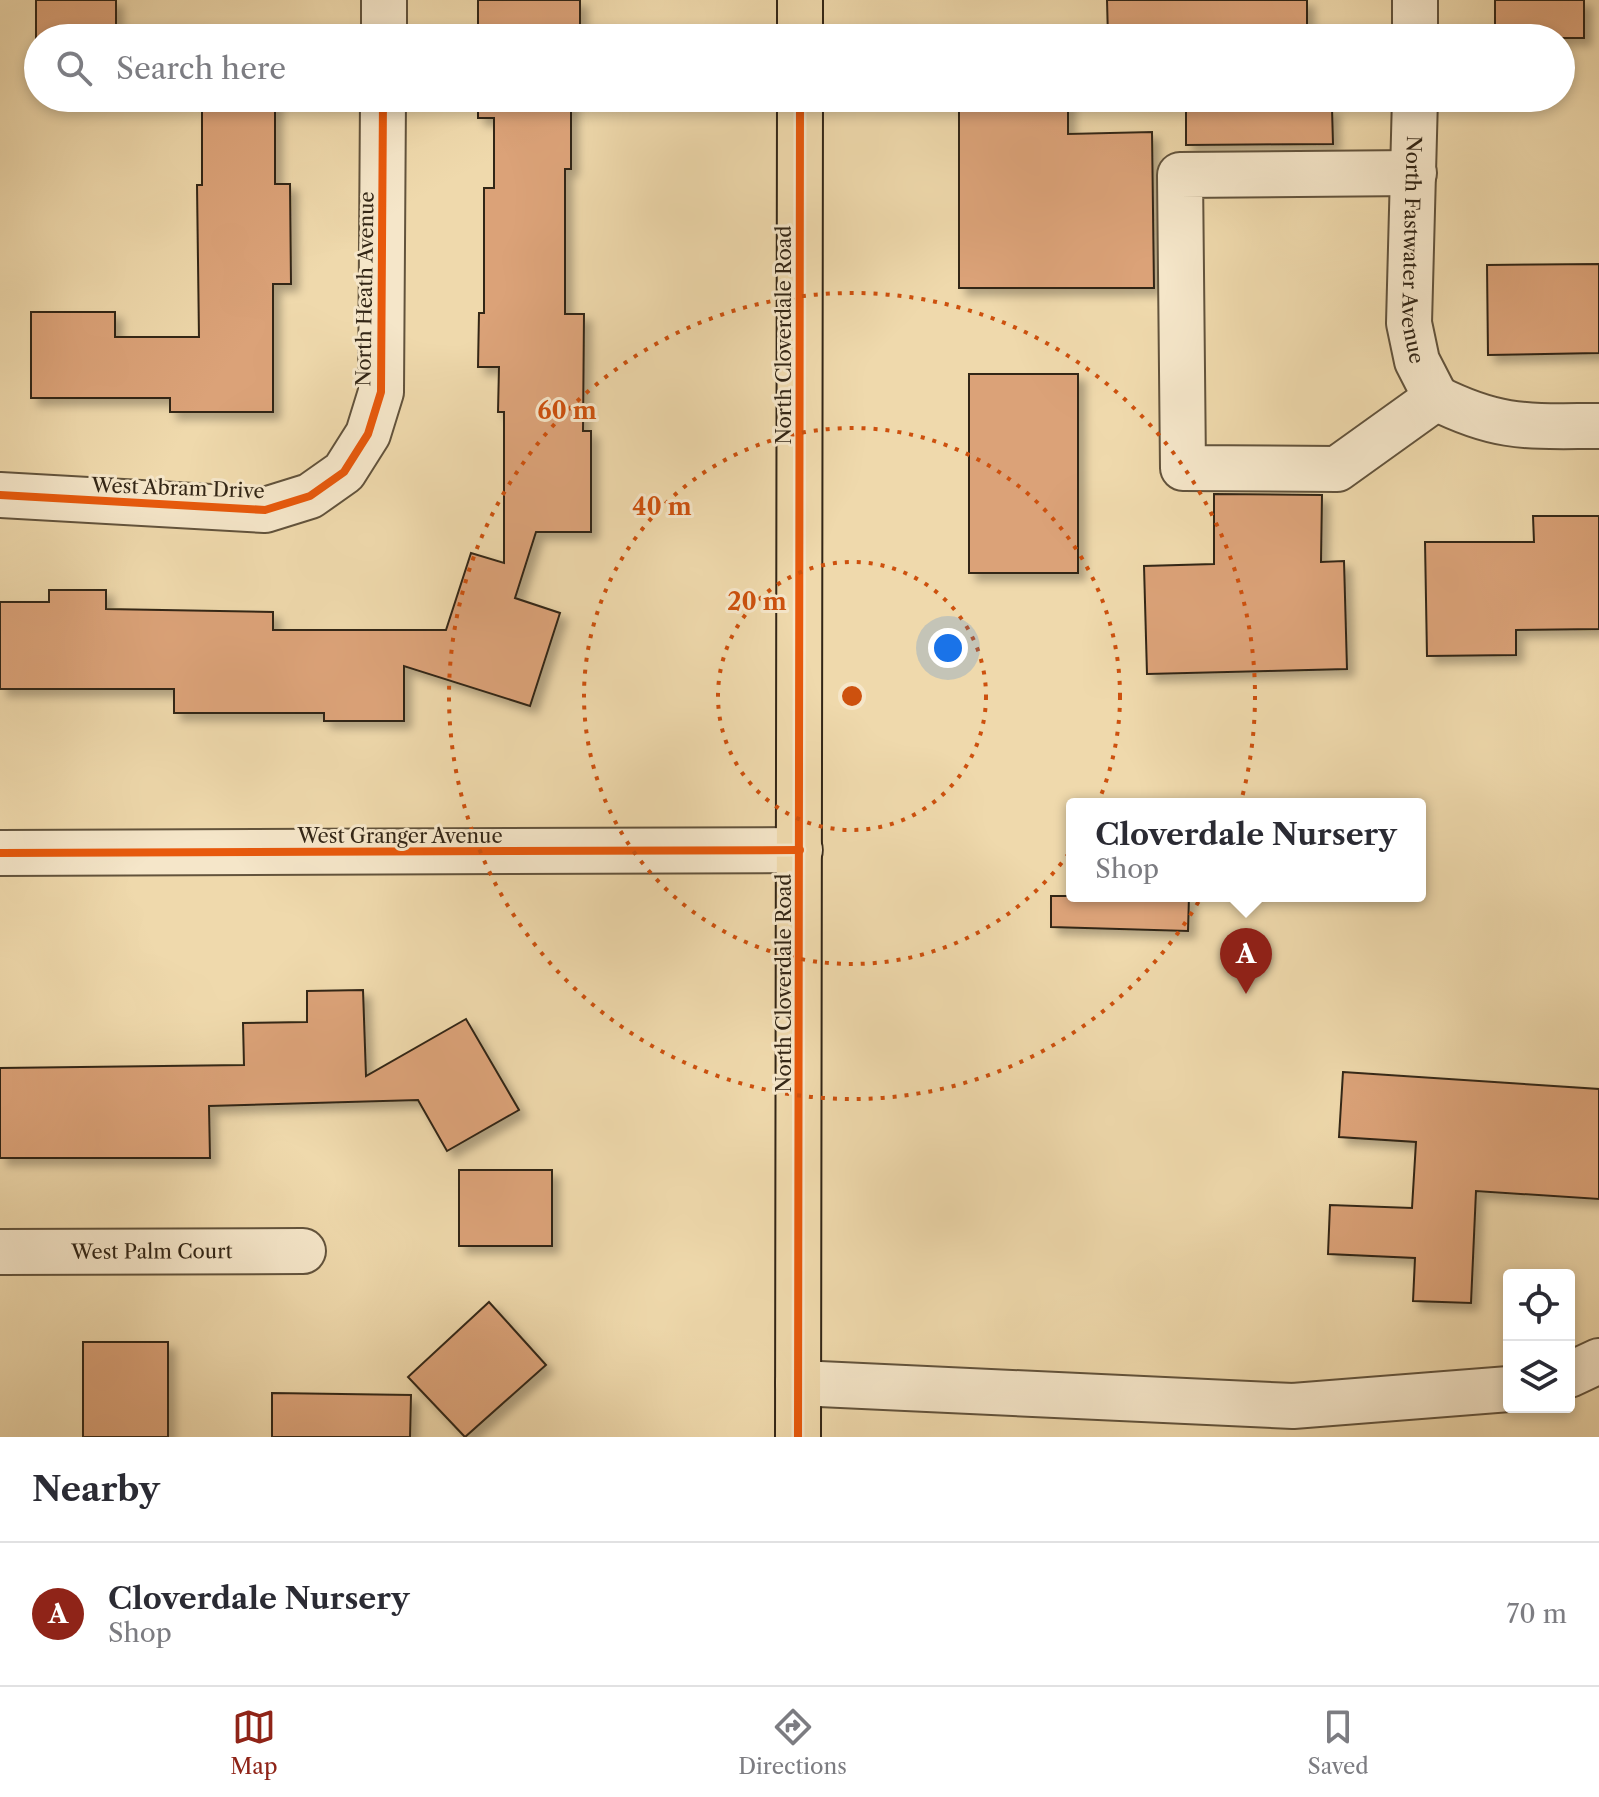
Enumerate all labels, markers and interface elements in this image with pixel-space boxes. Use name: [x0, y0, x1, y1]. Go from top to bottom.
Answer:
search box: [24, 24, 1575, 112]
icon: search: [52, 46, 96, 90]
text: Search here: [116, 50, 286, 87]
street label: North Fastwater Avenue: [1397, 135, 1429, 366]
street label: North Heath Avenue: [351, 191, 379, 387]
street label: North Cloverdale Road: [772, 226, 796, 444]
text: 60 m: [537, 396, 597, 425]
street label: West Abram Drive: [90, 473, 265, 503]
text: 40 m: [632, 492, 692, 521]
text: 20 m: [727, 587, 787, 616]
your location: [928, 628, 968, 668]
centre of rings: [838, 682, 866, 710]
popup: [1066, 798, 1426, 902]
text: Cloverdale Nursery: [1095, 816, 1397, 853]
street label: West Granger Avenue: [296, 824, 503, 848]
text: Shop: [1095, 853, 1159, 885]
street label: North Cloverdale Road: [772, 874, 796, 1092]
pin: A: [1220, 928, 1272, 994]
street label: West Palm Court: [70, 1239, 233, 1264]
map controls: [1503, 1269, 1575, 1413]
button: locate: [1503, 1269, 1575, 1341]
button: layers: [1503, 1341, 1575, 1413]
text: Nearby: [32, 1468, 160, 1510]
text: Cloverdale Nursery: [108, 1580, 409, 1617]
text: A: [48, 1598, 68, 1630]
text: 70 m: [1507, 1598, 1567, 1630]
text: Shop: [108, 1617, 172, 1649]
tab: Map: [230, 1705, 278, 1780]
tab: Directions: [738, 1705, 847, 1780]
tab: Saved: [1308, 1705, 1369, 1780]

